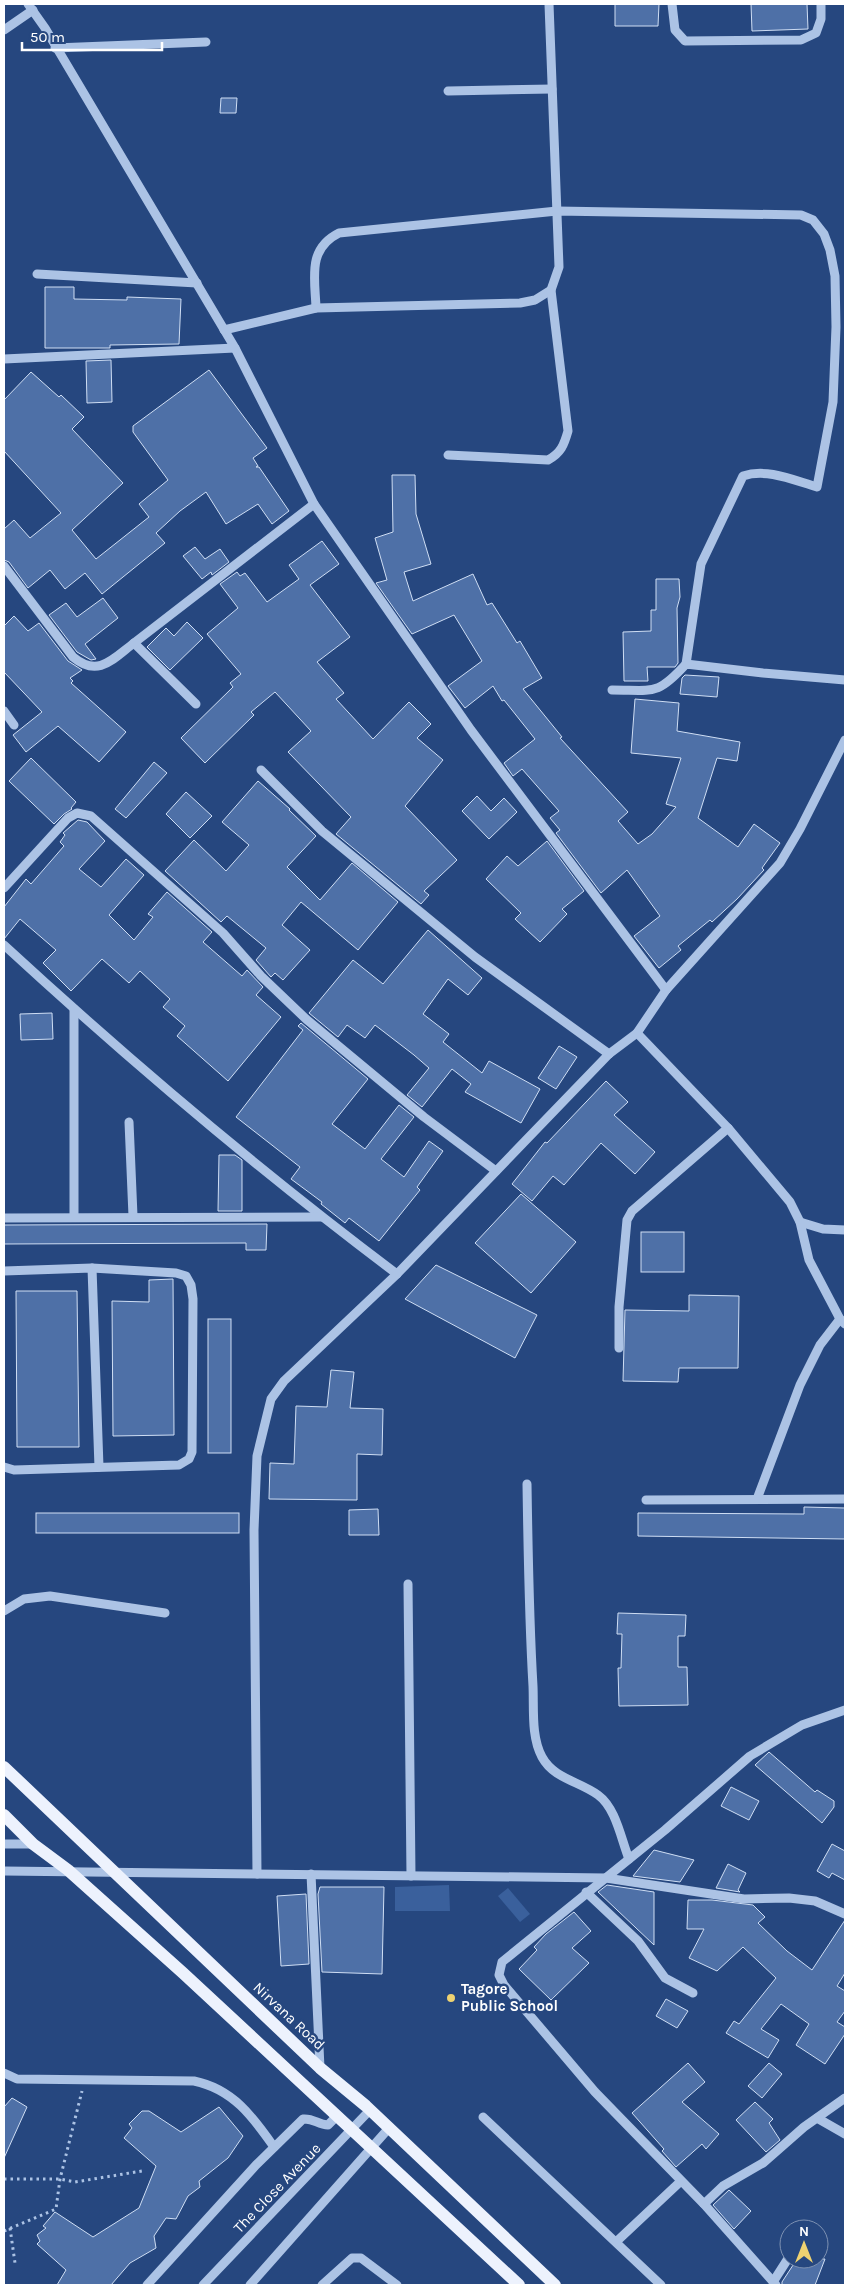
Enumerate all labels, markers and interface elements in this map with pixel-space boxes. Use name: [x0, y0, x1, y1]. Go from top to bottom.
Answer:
scale bar: [22, 20, 162, 52]
text: 50 m: [30, 28, 65, 46]
street label: Nirvana Road: [249, 1978, 329, 2054]
place label: Tagore Public School: [461, 1980, 558, 2015]
marker: Tagore Public School: [445, 1992, 457, 2004]
street label: The Close Avenue: [230, 2139, 324, 2237]
north arrow: [779, 2219, 829, 2269]
text: N: [799, 2223, 809, 2240]

